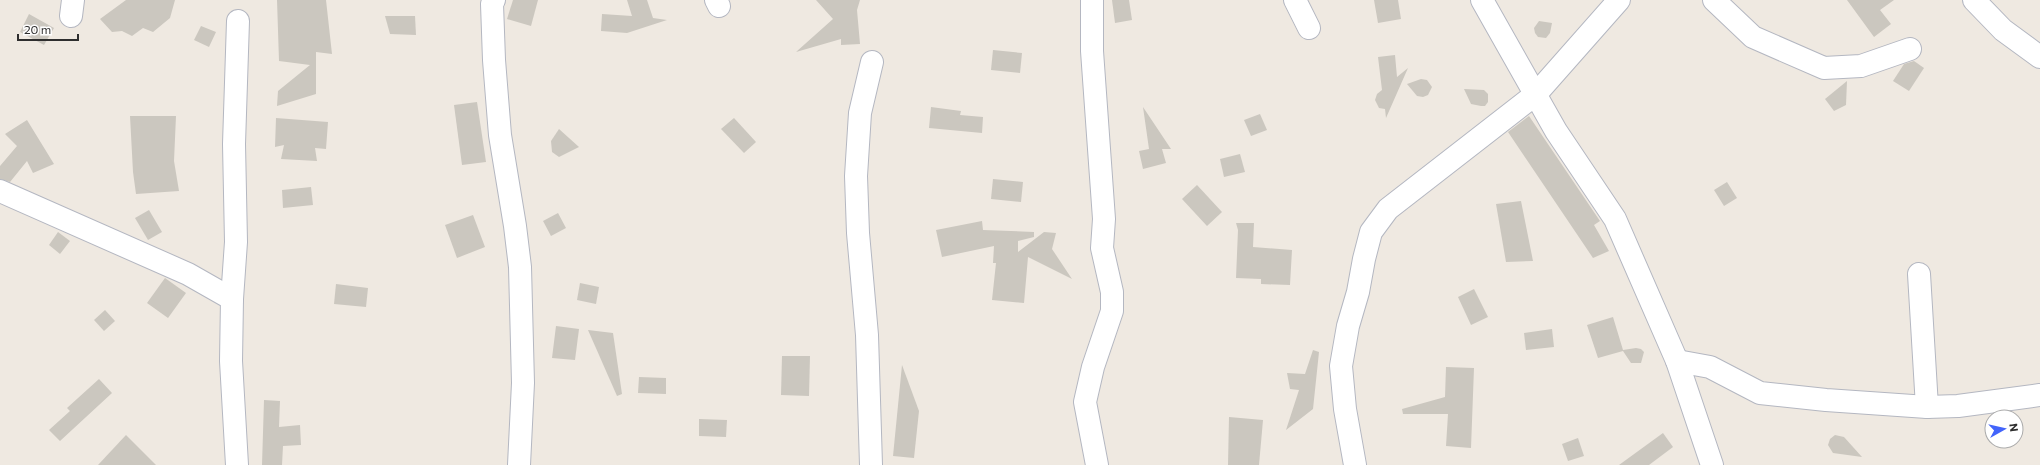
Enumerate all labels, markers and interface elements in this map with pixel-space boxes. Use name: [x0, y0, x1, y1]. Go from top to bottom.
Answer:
scale bar: [18, 16, 78, 42]
text: 20 m: [24, 22, 51, 36]
north arrow: [1984, 409, 2024, 449]
text: N: [2007, 423, 2021, 433]

